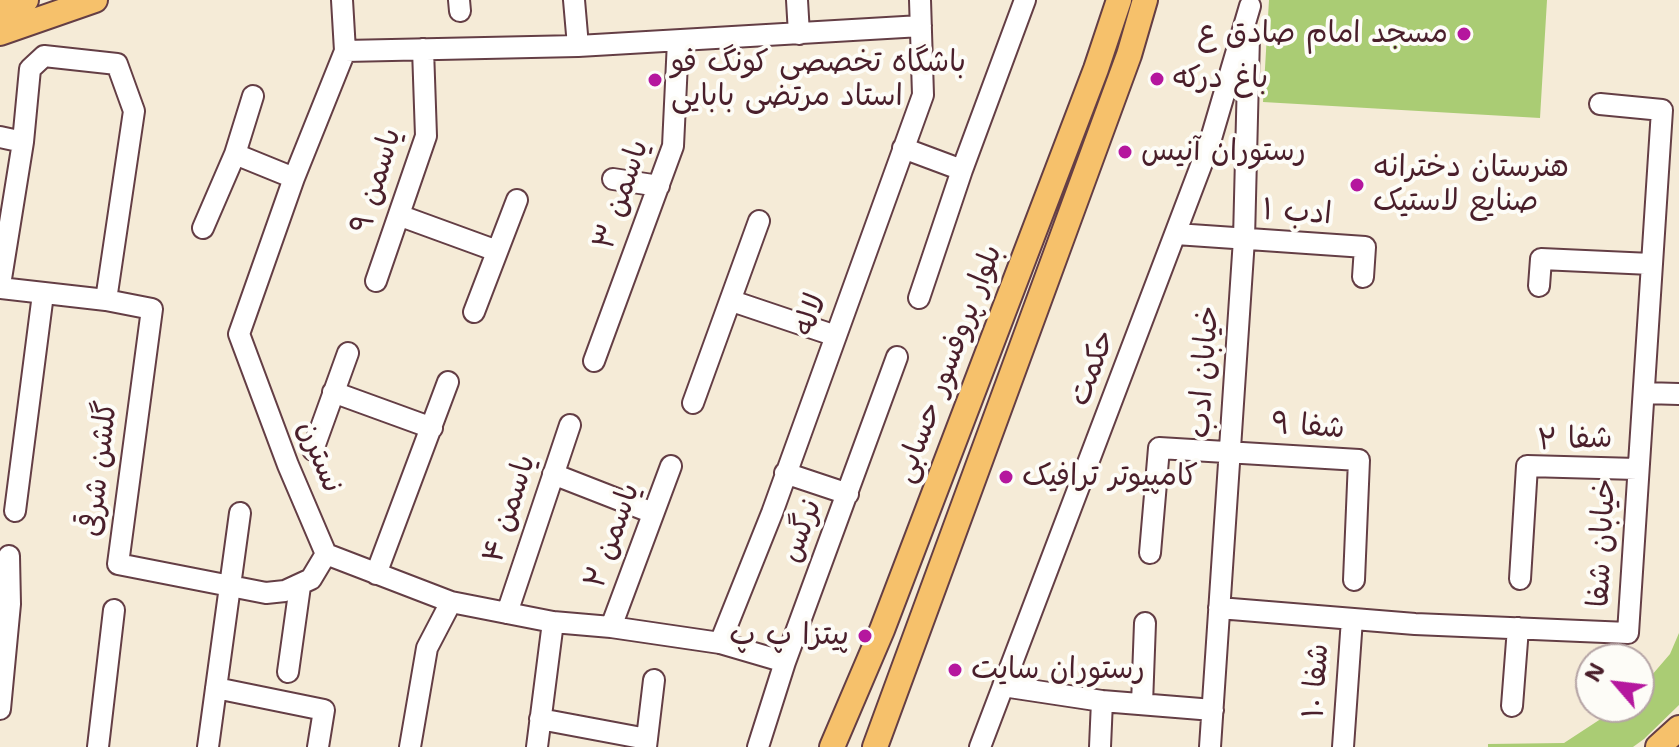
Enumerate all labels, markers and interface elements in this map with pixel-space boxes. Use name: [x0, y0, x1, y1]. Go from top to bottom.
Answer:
place label: مسجد امام صادق ع: [1197, 16, 1448, 52]
marker: مسجد امام صادق ع: [1455, 25, 1473, 43]
place label: باشگاه تخصصی کونگ فو استاد مرتضی بابایی: [671, 45, 966, 116]
place label: باغ درکه: [1173, 61, 1268, 97]
marker: باغ درکه: [1148, 70, 1166, 88]
marker: باشگاه تخصصی کونگ فو استاد مرتضی بابایی: [646, 71, 664, 89]
street label: یاسمن ۹: [344, 124, 410, 238]
place label: رستوران آنیس: [1141, 134, 1306, 170]
street label: یاسمن ۳: [586, 135, 658, 255]
marker: رستوران آنیس: [1116, 143, 1134, 161]
place label: هنرستان دخترانه صنایع لاستیک: [1373, 150, 1569, 220]
marker: هنرستان دخترانه صنایع لاستیک: [1348, 176, 1366, 194]
street label: ادب ۱: [1261, 193, 1333, 233]
street label: بلوار پروفسور حسابی: [887, 240, 1011, 488]
street label: لاله: [787, 289, 835, 341]
street label: خیابان ادب: [1182, 305, 1228, 439]
street label: حکمت: [1062, 325, 1124, 411]
street label: گلشن شرقی: [74, 399, 126, 539]
street label: شفا ۹: [1270, 406, 1346, 448]
street label: نسترن: [288, 416, 350, 498]
street label: شفا ۲: [1537, 421, 1613, 459]
street label: یاسمن ۴: [476, 450, 544, 568]
place label: کامپیوتر ترافیک: [1022, 459, 1198, 495]
marker: کامپیوتر ترافیک: [997, 468, 1015, 486]
street label: یاسمن ۲: [577, 478, 649, 594]
street label: خیابان شفا: [1582, 478, 1624, 608]
street label: نرگس: [774, 494, 830, 568]
place label: پیتزا پ پ: [729, 618, 849, 654]
marker: پیتزا پ پ: [856, 627, 874, 645]
street label: شفا ۱۰: [1296, 642, 1338, 720]
north arrow: [1575, 643, 1655, 723]
place label: رستوران سایت: [971, 652, 1145, 688]
text: N: [1578, 658, 1612, 687]
marker: رستوران سایت: [946, 661, 964, 679]

